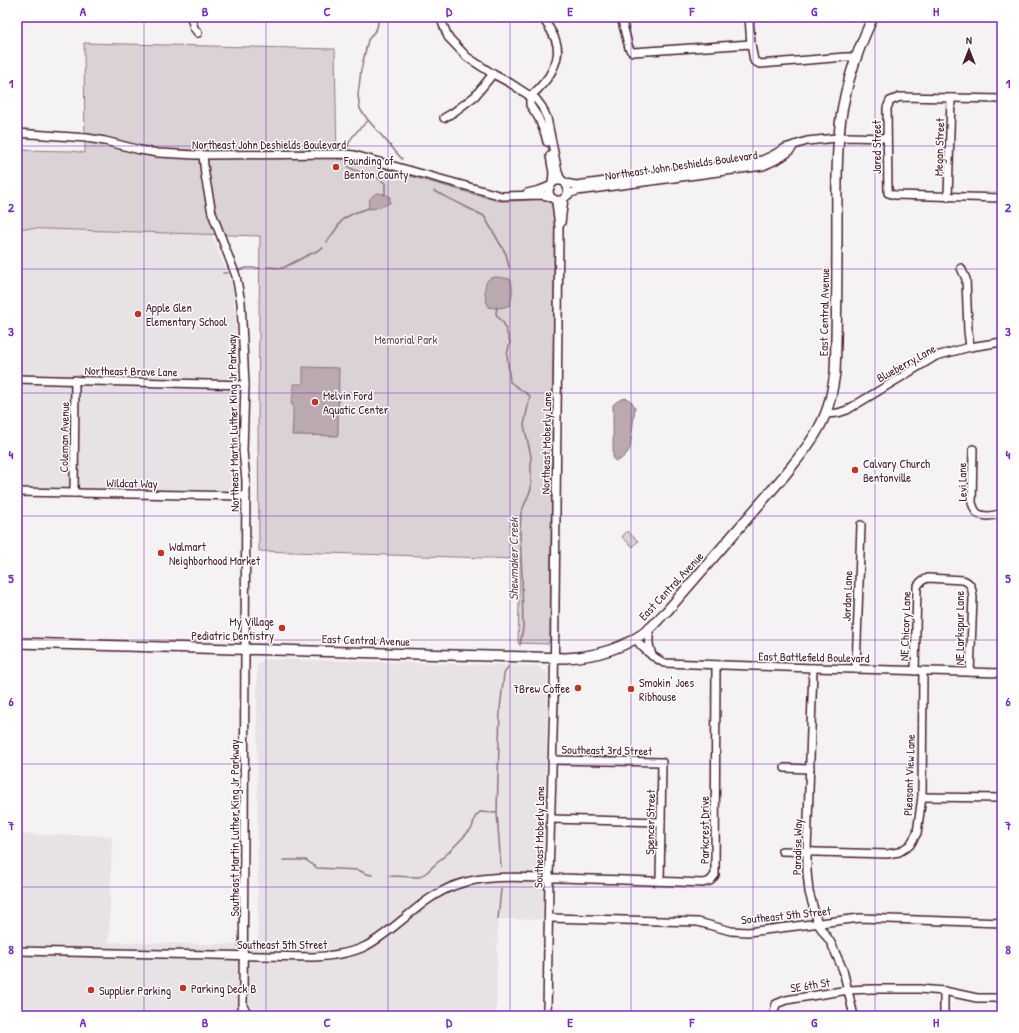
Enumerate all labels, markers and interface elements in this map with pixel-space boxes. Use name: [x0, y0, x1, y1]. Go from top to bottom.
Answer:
text: A: [80, 2, 87, 20]
text: B: [202, 2, 209, 20]
text: C: [323, 2, 331, 20]
text: D: [446, 2, 453, 20]
text: E: [567, 2, 573, 20]
text: F: [689, 2, 696, 20]
text: G: [811, 2, 818, 20]
text: H: [933, 2, 939, 20]
north arrow: [949, 30, 989, 70]
text: N: [966, 33, 972, 47]
text: 1: [9, 74, 14, 92]
text: 1: [1006, 74, 1011, 92]
street label: Megan Street: [929, 117, 949, 176]
street label: Jared Street: [868, 119, 885, 174]
street label: Northeast John Deshields Boulevard: [192, 136, 346, 153]
street label: Northeast John Deshields Boulevard: [604, 146, 759, 184]
place label: Founding of Benton County: [343, 152, 408, 183]
marker: Founding of Benton County: [331, 162, 341, 172]
text: 2: [8, 198, 15, 216]
text: 2: [1005, 198, 1012, 216]
street label: East Central Avenue: [815, 268, 833, 356]
place label: Apple Glen Elementary School: [146, 299, 228, 330]
marker: Apple Glen Elementary School: [133, 309, 143, 319]
text: 3: [8, 322, 14, 340]
text: 3: [1005, 322, 1011, 340]
park label: Memorial Park: [375, 331, 437, 348]
street label: Northeast Martin Luther King Jr Parkway: [223, 334, 243, 512]
street label: Blueberry Lane: [873, 340, 939, 386]
street label: Northeast Brave Lane: [84, 362, 178, 380]
place label: Melvin Ford Aquatic Center: [323, 387, 389, 418]
street label: Northeast Moberly Lane: [537, 391, 555, 494]
marker: Melvin Ford Aquatic Center: [310, 397, 320, 407]
street label: Coleman Avenue: [55, 401, 73, 473]
text: 4: [9, 445, 14, 463]
text: 4: [1006, 445, 1011, 463]
place label: Calvary Church Bentonville: [863, 455, 930, 486]
street label: Levi Lane: [953, 462, 971, 502]
marker: Calvary Church Bentonville: [850, 465, 860, 475]
street label: Wildcat Way: [106, 474, 158, 492]
water label: Shewmaker Creek: [504, 516, 522, 601]
place label: Walmart Neighborhood Market: [169, 538, 261, 569]
marker: Walmart Neighborhood Market: [156, 548, 166, 558]
street label: East Central Avenue: [635, 548, 707, 624]
text: 5: [8, 569, 14, 587]
text: 5: [1005, 569, 1011, 587]
street label: Jordan Lane: [838, 570, 856, 622]
street label: NE Chicory Lane: [895, 590, 915, 661]
street label: NE Larkspur Lane: [951, 591, 968, 665]
place label: My Village Pediatric Dentistry: [191, 613, 274, 644]
marker: My Village Pediatric Dentistry: [277, 623, 287, 633]
street label: East Central Avenue: [322, 630, 411, 650]
street label: East Battlefield Boulevard: [758, 648, 870, 666]
place label: Smokin' Joes Ribhouse: [639, 674, 694, 705]
place label: 7Brew Coffee: [513, 680, 570, 697]
marker: 7Brew Coffee: [573, 683, 583, 693]
marker: Smokin' Joes Ribhouse: [626, 684, 636, 694]
text: 6: [8, 692, 14, 710]
text: 6: [1005, 692, 1011, 710]
street label: Pleasant View Lane: [899, 734, 919, 816]
street label: Southeast Martin Luther King Jr Parkway: [226, 739, 243, 917]
street label: Southeast 3rd Street: [562, 741, 653, 759]
street label: Southeast Moberly Lane: [530, 786, 548, 888]
street label: Spencer Street: [641, 788, 659, 855]
street label: Parkcrest Drive: [696, 796, 713, 864]
text: 7: [7, 816, 15, 834]
text: 7: [1004, 816, 1012, 834]
street label: Paradise Way: [788, 819, 806, 875]
street label: Southeast 5th Street: [740, 902, 833, 928]
street label: Southeast 5th Street: [237, 936, 328, 953]
text: 8: [8, 940, 14, 958]
text: 8: [1005, 940, 1011, 958]
street label: SE 6th St: [789, 973, 832, 997]
place label: Parking Deck B: [191, 980, 256, 997]
place label: Supplier Parking: [99, 982, 171, 999]
marker: Parking Deck B: [178, 983, 188, 993]
marker: Supplier Parking: [86, 985, 96, 995]
text: A: [80, 1013, 87, 1031]
text: B: [202, 1013, 209, 1031]
text: C: [323, 1013, 331, 1031]
text: D: [446, 1013, 453, 1031]
text: E: [567, 1013, 573, 1031]
text: F: [689, 1013, 696, 1031]
text: G: [811, 1013, 818, 1031]
text: H: [933, 1013, 939, 1031]

